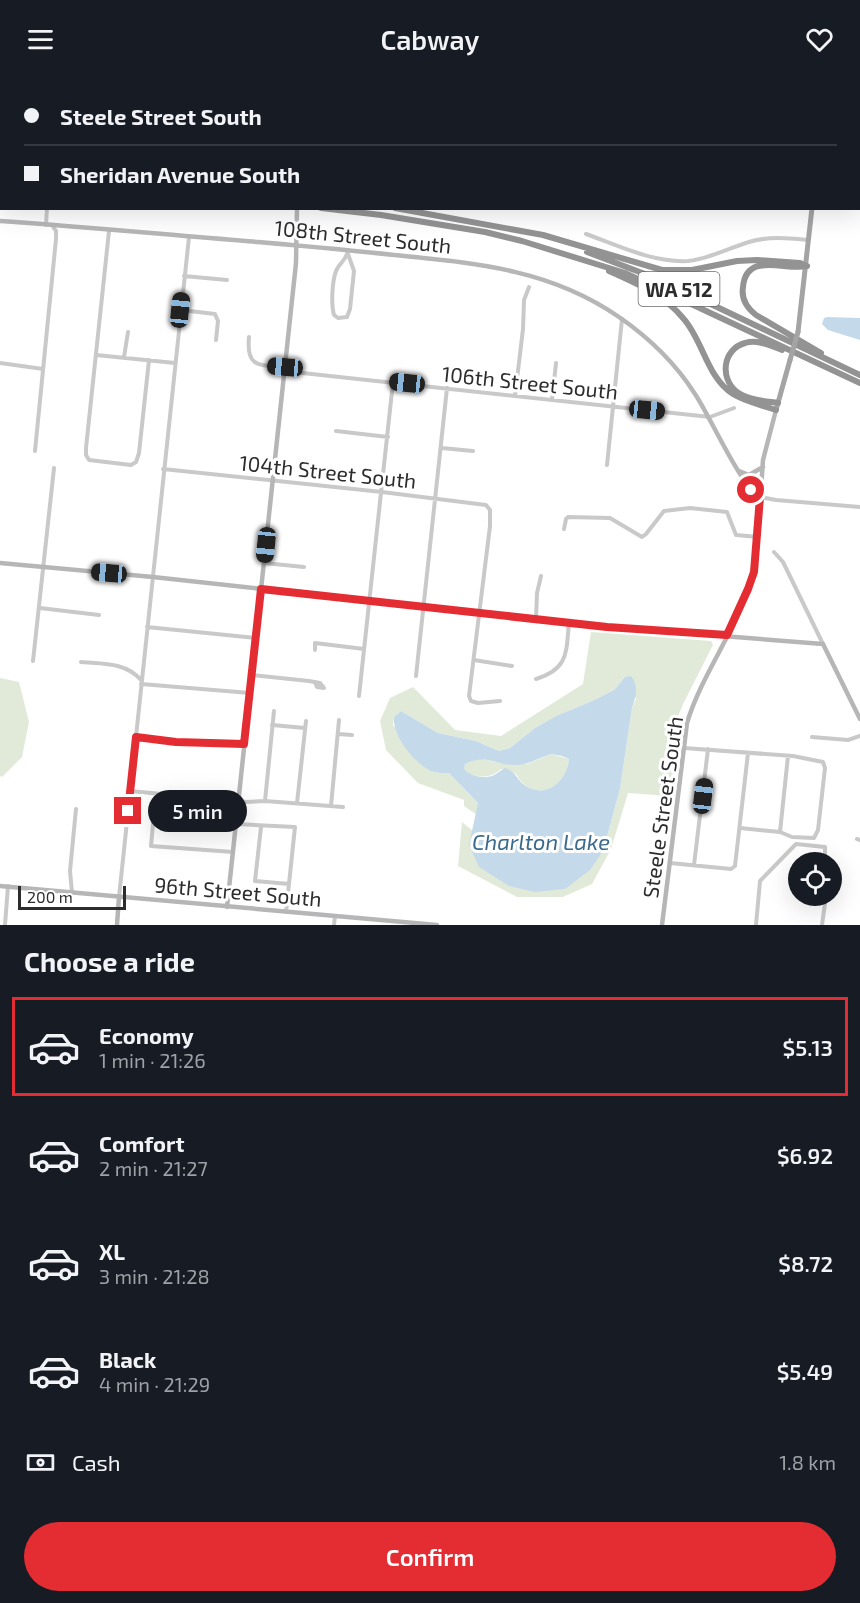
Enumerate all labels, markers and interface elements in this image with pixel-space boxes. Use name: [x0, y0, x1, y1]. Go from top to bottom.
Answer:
icon: menu: [24, 23, 57, 56]
text: Cabway: [381, 23, 479, 55]
icon: heart: [803, 23, 836, 56]
text: Steele Street South: [60, 103, 262, 129]
text: Sheridan Avenue South: [60, 161, 300, 187]
street label: 108th Street South: [273, 214, 453, 258]
road number: WA 512: [638, 272, 720, 306]
car: [169, 291, 191, 329]
car: [266, 356, 304, 378]
street label: 106th Street South: [441, 360, 619, 404]
car: [388, 372, 426, 394]
car: [628, 399, 666, 421]
street label: 104th Street South: [238, 449, 418, 493]
route start: [737, 476, 764, 503]
car: [255, 526, 277, 564]
car: [90, 562, 128, 584]
street label: Steele Street South: [637, 714, 687, 900]
car: [692, 777, 714, 815]
callout: 5 min: [149, 790, 248, 832]
route end: [114, 797, 141, 824]
text: 5 min: [173, 799, 223, 823]
water label: Charlton Lake: [472, 828, 610, 854]
map controls: [788, 852, 842, 906]
button: locate: [788, 852, 842, 906]
street label: 96th Street South: [153, 871, 323, 911]
scale bar: [18, 883, 126, 911]
text: 200 m: [27, 887, 73, 906]
text: Choose a ride: [24, 945, 195, 977]
icon: car: [27, 1020, 81, 1074]
text: Economy: [99, 1022, 194, 1048]
text: $5.13: [783, 1034, 833, 1060]
text: 1 min · 21:26: [99, 1048, 206, 1072]
icon: car: [27, 1128, 81, 1182]
text: Comfort: [99, 1130, 184, 1156]
text: $6.92: [777, 1142, 833, 1168]
text: 2 min · 21:27: [99, 1156, 208, 1180]
icon: car: [27, 1236, 81, 1290]
text: XL: [99, 1238, 125, 1264]
text: $8.72: [778, 1250, 833, 1276]
text: 3 min · 21:28: [99, 1264, 210, 1288]
icon: car: [27, 1344, 81, 1398]
text: Black: [99, 1346, 156, 1372]
text: $5.49: [777, 1358, 833, 1384]
text: 4 min · 21:29: [99, 1372, 210, 1396]
icon: cash: [24, 1446, 57, 1479]
text: Cash: [72, 1449, 121, 1475]
text: 1.8 km: [779, 1450, 836, 1474]
button: Confirm: [24, 1522, 836, 1591]

